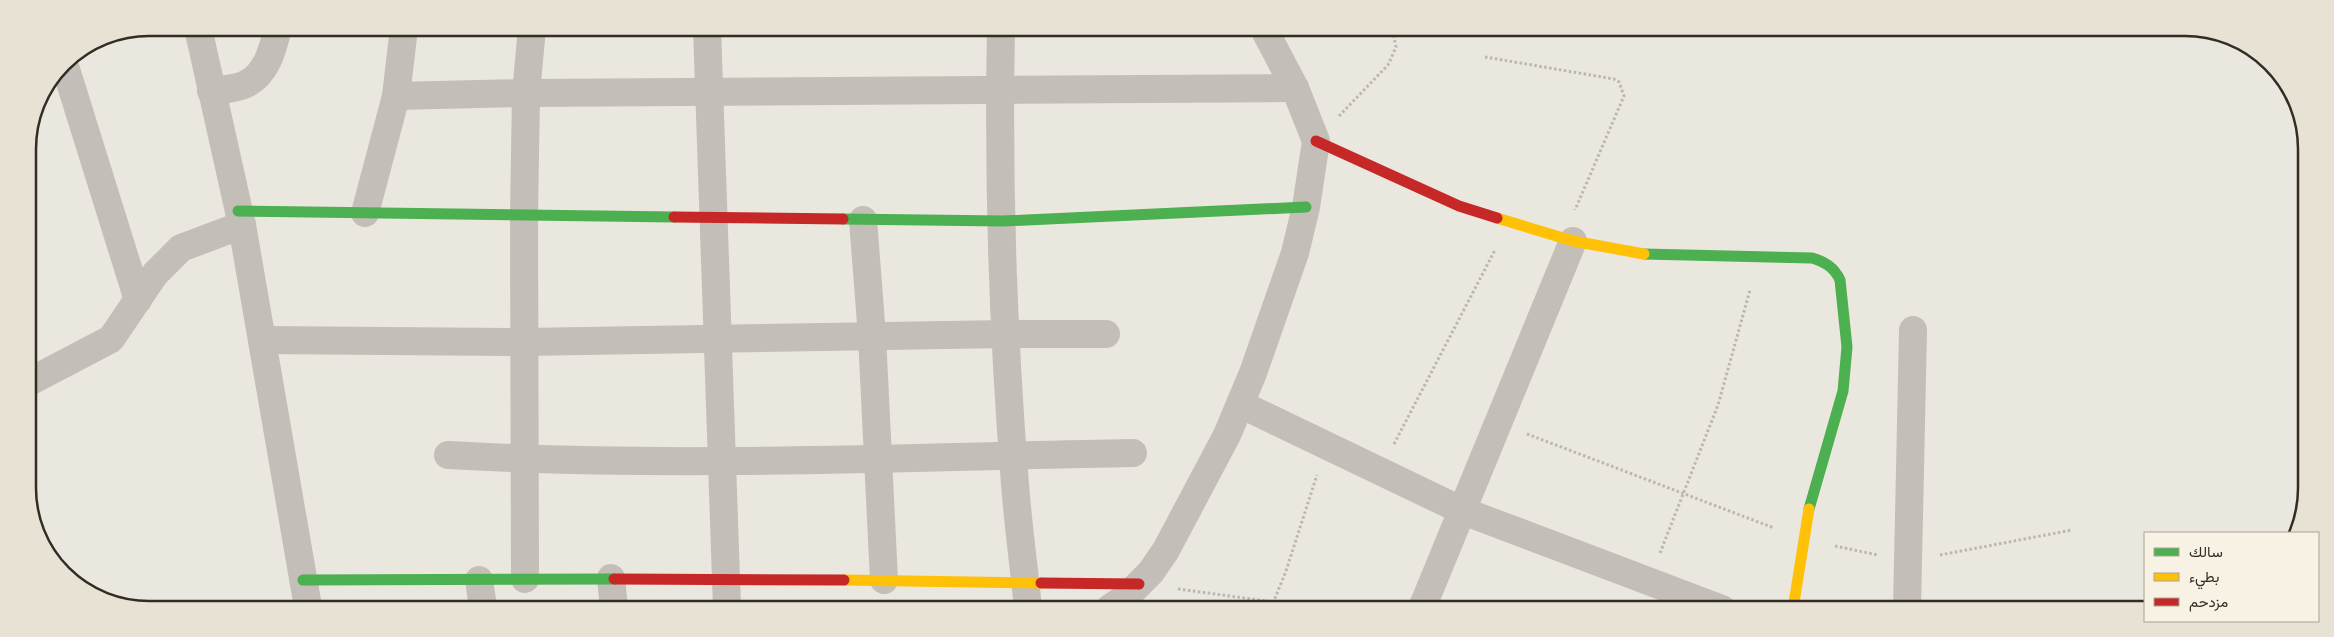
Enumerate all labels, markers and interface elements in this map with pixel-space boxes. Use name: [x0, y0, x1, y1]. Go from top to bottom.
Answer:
legend: [2144, 532, 2319, 622]
text: سالك: [2189, 543, 2223, 561]
text: بطيء: [2189, 568, 2219, 590]
text: مزدحم: [2189, 593, 2228, 612]

